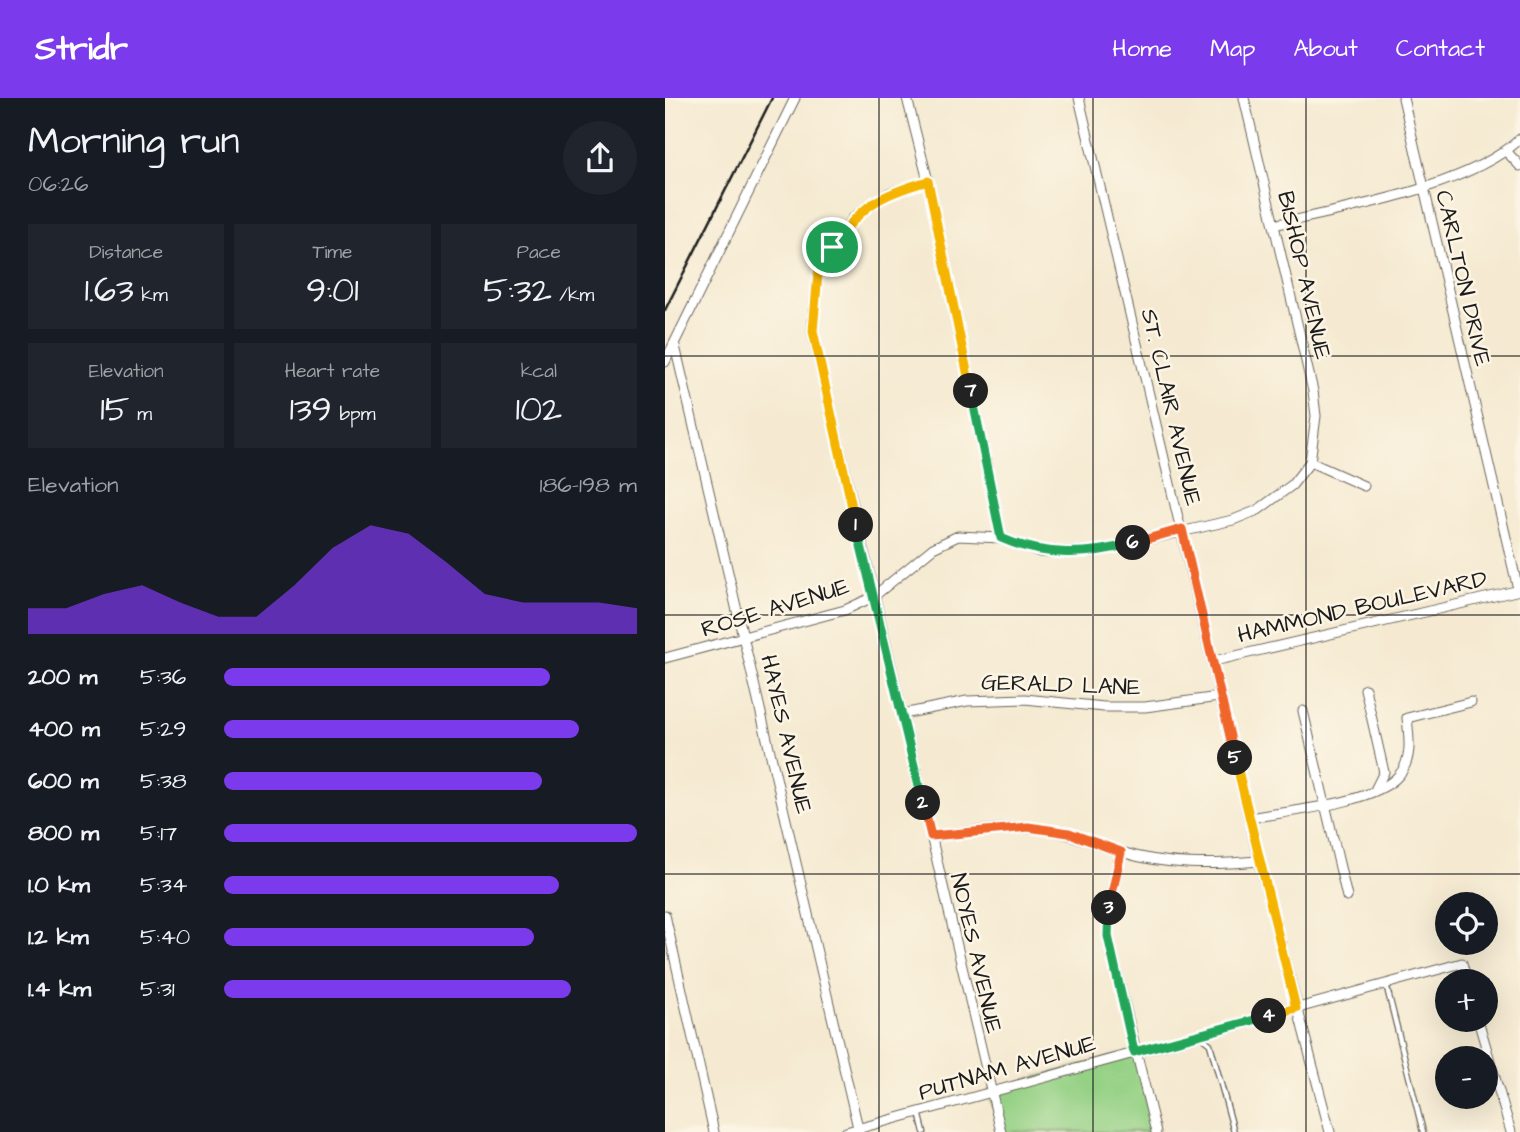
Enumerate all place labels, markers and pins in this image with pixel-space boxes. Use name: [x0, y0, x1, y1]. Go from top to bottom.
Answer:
pin: [802, 217, 862, 277]
pin: 7: [953, 374, 989, 408]
pin: 1: [839, 508, 873, 542]
pin: 6: [1115, 526, 1151, 560]
pin: 5: [1217, 740, 1253, 776]
pin: 2: [905, 786, 941, 820]
pin: 3: [1091, 890, 1127, 926]
pin: 4: [1251, 998, 1287, 1034]

